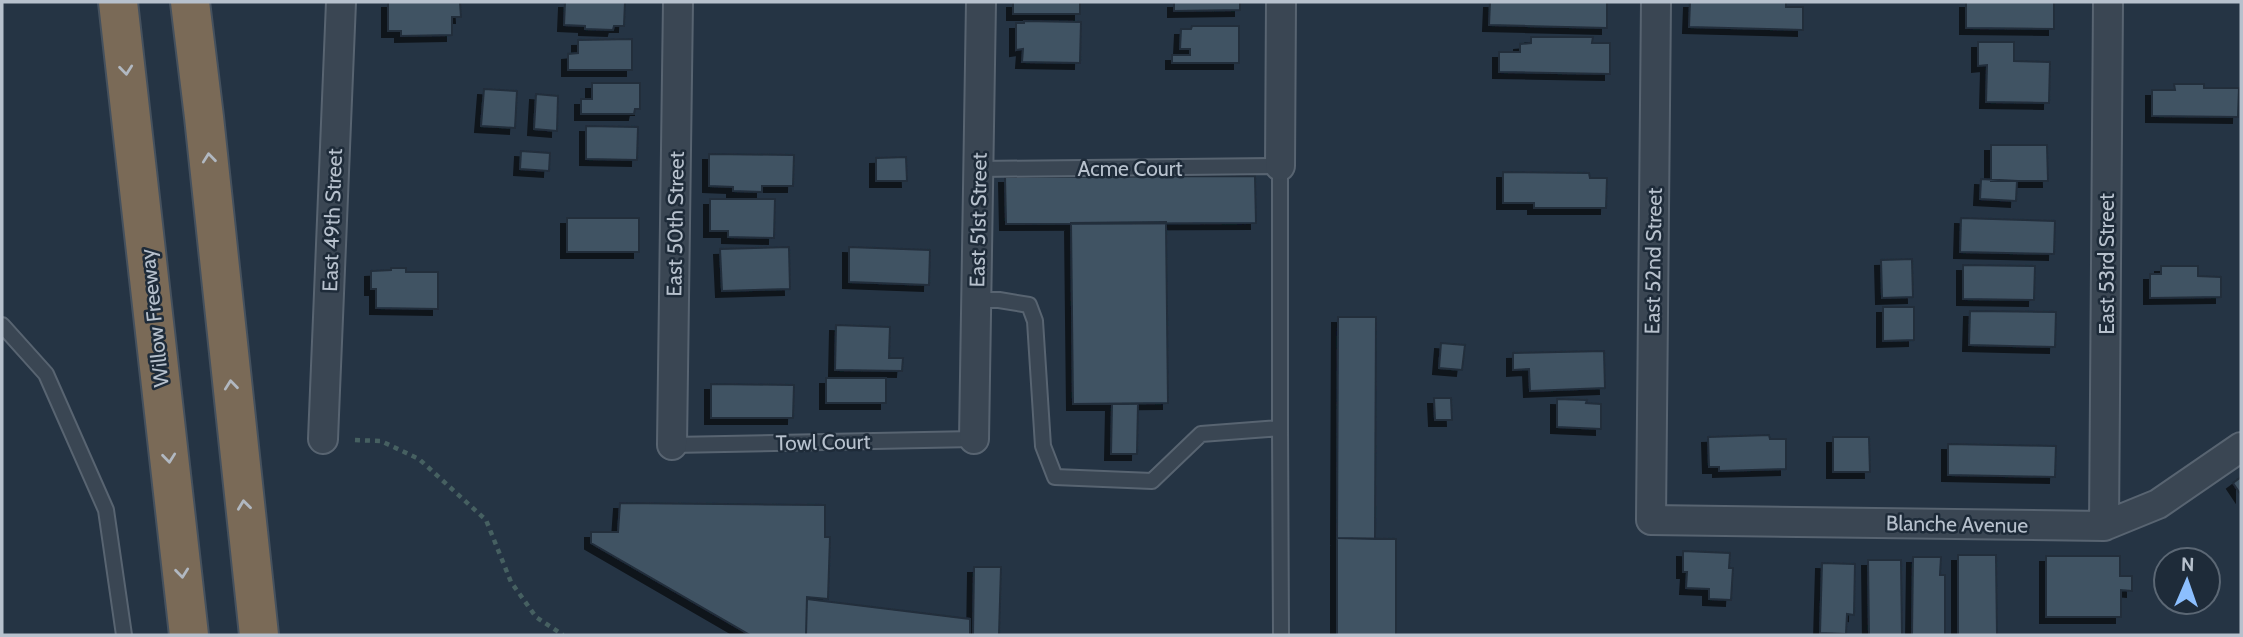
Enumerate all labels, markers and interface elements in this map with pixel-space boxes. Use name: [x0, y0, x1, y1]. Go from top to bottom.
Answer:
one-way arrow: [118, 64, 133, 75]
street label: East 49th Street: [317, 148, 347, 292]
street label: East 50th Street: [661, 151, 689, 297]
street label: East 51st Street: [964, 152, 992, 288]
one-way arrow: [201, 153, 216, 164]
street label: Acme Court: [1077, 156, 1183, 181]
street label: East 52nd Street: [1639, 187, 1667, 335]
street label: East 53rd Street: [2094, 193, 2119, 335]
street label: Willow Freeway: [134, 247, 174, 388]
one-way arrow: [224, 379, 239, 391]
street label: Towl Court: [775, 429, 871, 455]
one-way arrow: [162, 452, 177, 464]
one-way arrow: [237, 500, 252, 511]
street label: Blanche Avenue: [1886, 510, 2029, 538]
north arrow: [2152, 546, 2222, 616]
text: N: [2180, 553, 2195, 576]
one-way arrow: [174, 568, 189, 579]

